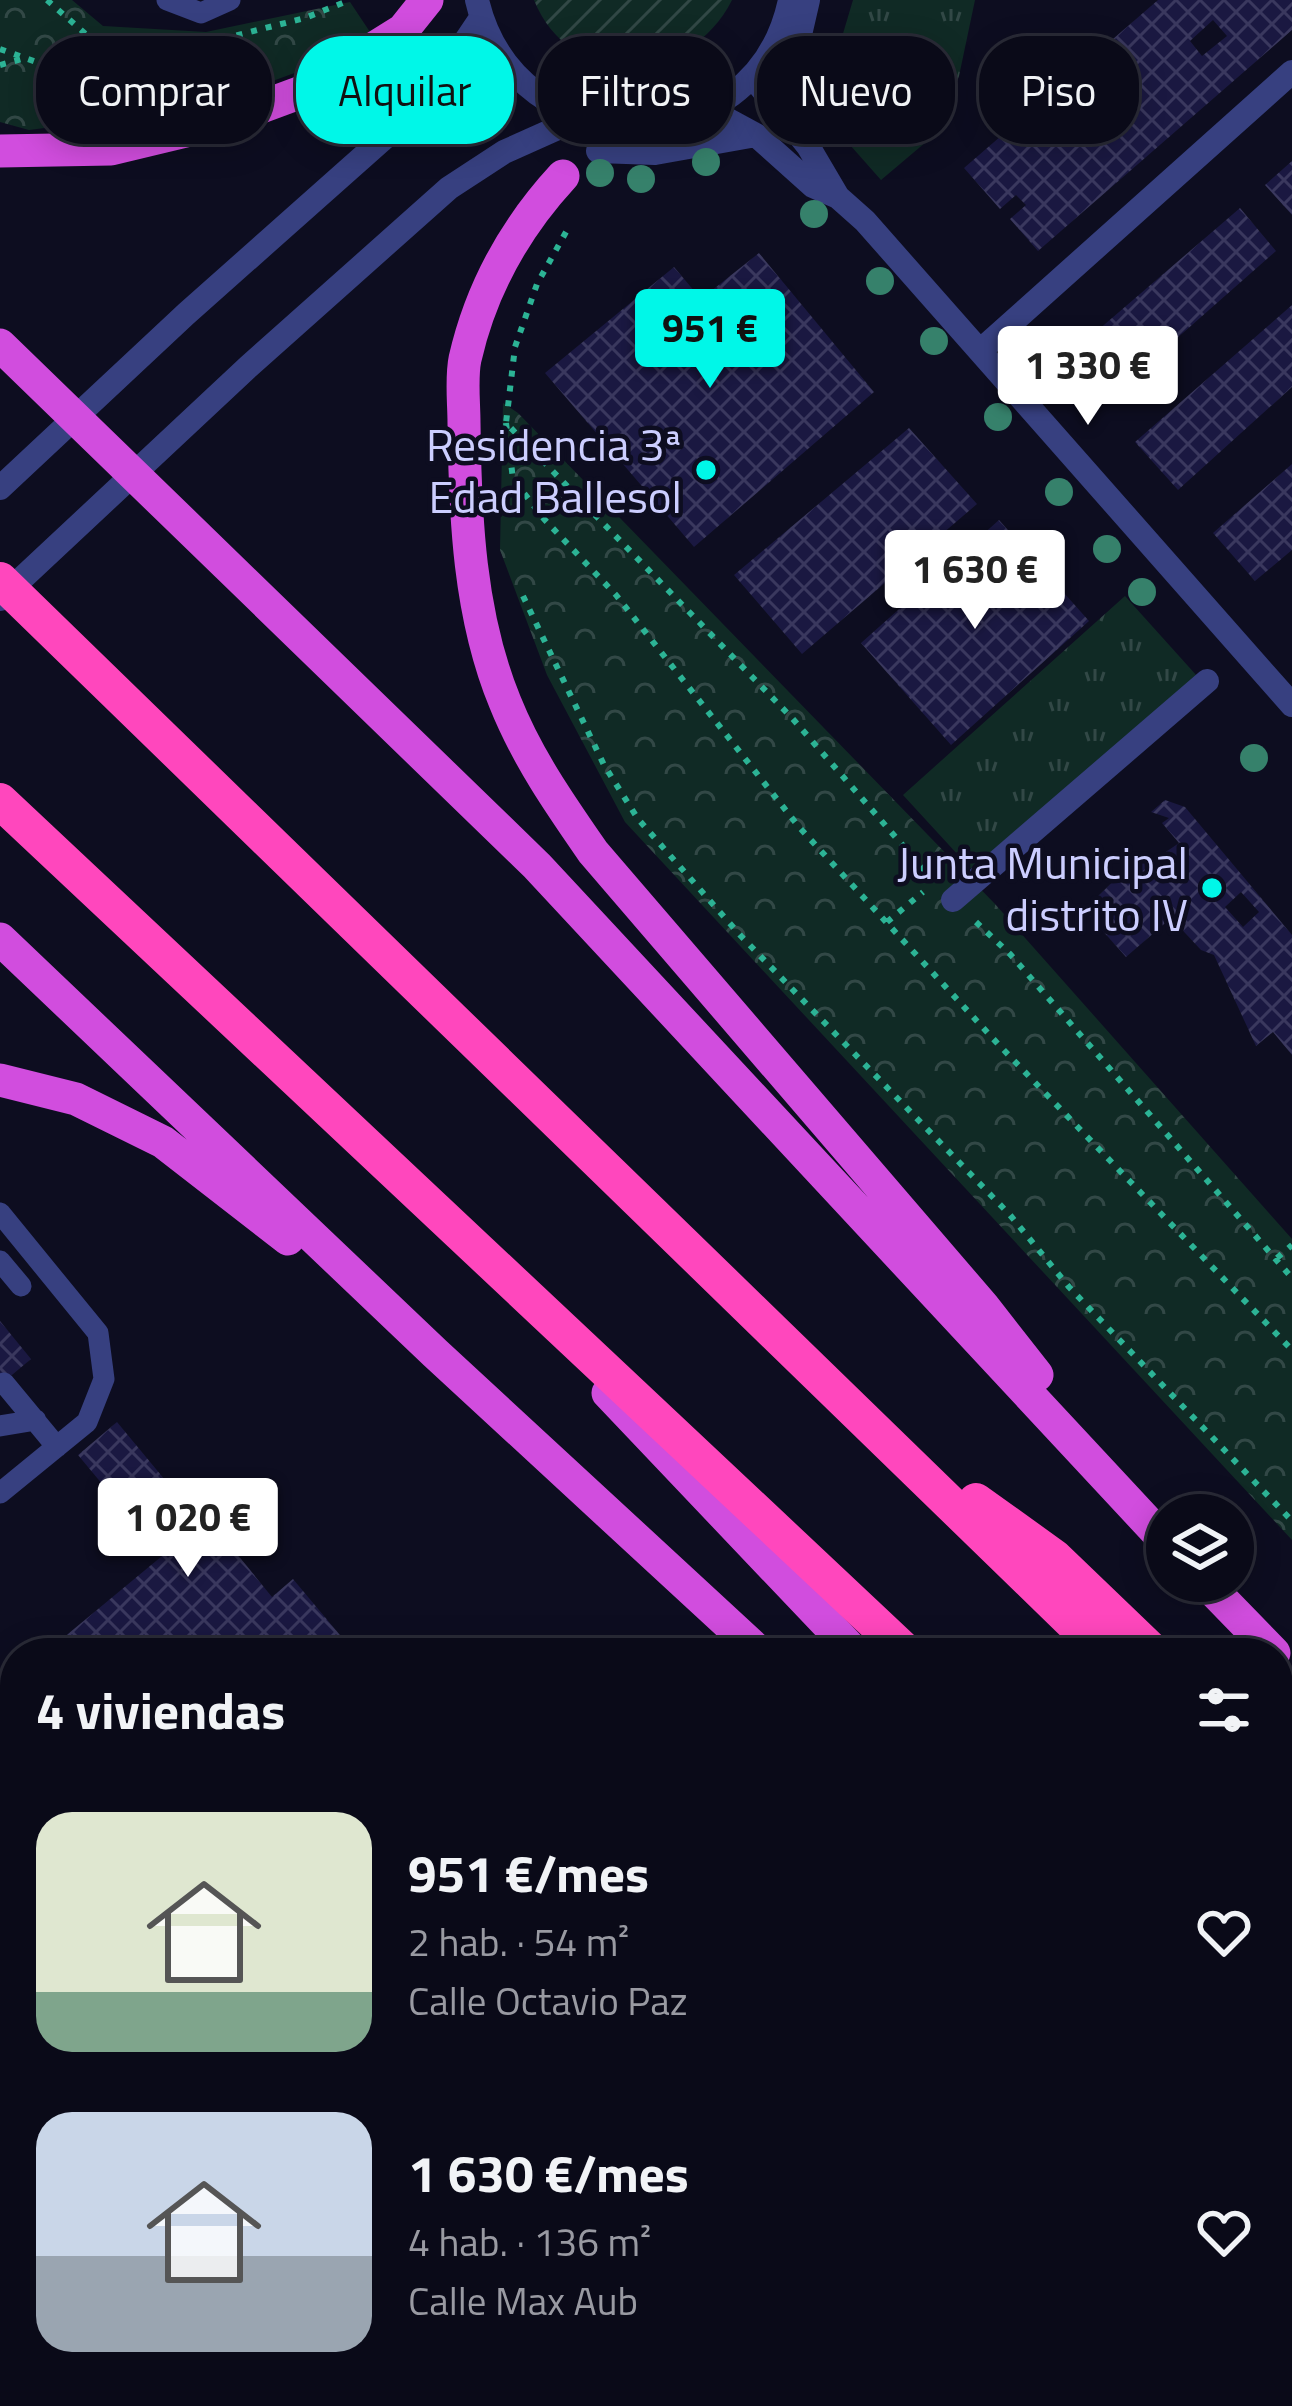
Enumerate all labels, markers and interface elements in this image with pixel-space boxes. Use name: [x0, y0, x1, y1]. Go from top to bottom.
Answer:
chip: Comprar: [36, 36, 272, 144]
chip: Alquilar: [296, 36, 514, 144]
chip: Filtros: [538, 36, 733, 144]
chip: Nuevo: [757, 36, 955, 144]
chip: Piso: [979, 36, 1139, 144]
pin: 951 €: [626, 289, 794, 391]
text: 951 €: [662, 298, 758, 357]
pin: 1 330 €: [977, 326, 1199, 428]
text: 1 330 €: [1025, 335, 1151, 394]
place label: Residencia 3ª Edad Ballesol: [426, 410, 682, 530]
marker: Residencia 3ª Edad Ballesol: [693, 457, 719, 483]
pin: 1 630 €: [864, 530, 1086, 632]
text: 1 630 €: [912, 539, 1038, 598]
place label: Junta Municipal distrito IV: [897, 828, 1188, 948]
marker: Junta Municipal distrito IV: [1199, 875, 1225, 901]
pin: 1 020 €: [77, 1478, 299, 1580]
text: 1 020 €: [125, 1487, 251, 1546]
map controls: [1146, 1494, 1254, 1602]
button: layers: [1146, 1494, 1254, 1602]
text: 4 viviendas: [36, 1671, 285, 1749]
icon: filters: [1191, 1677, 1257, 1743]
text: 951 €/mes: [408, 1834, 649, 1912]
icon: home: [132, 1860, 276, 2004]
icon: heart: [1191, 1899, 1257, 1965]
text: 2 hab. · 54 m²: [408, 1912, 629, 1971]
text: Calle Octavio Paz: [408, 1971, 688, 2030]
text: 1 630 €/mes: [408, 2134, 689, 2212]
icon: home: [132, 2160, 276, 2304]
icon: heart: [1191, 2199, 1257, 2265]
text: 4 hab. · 136 m²: [408, 2212, 651, 2271]
text: Calle Max Aub: [408, 2271, 638, 2330]

